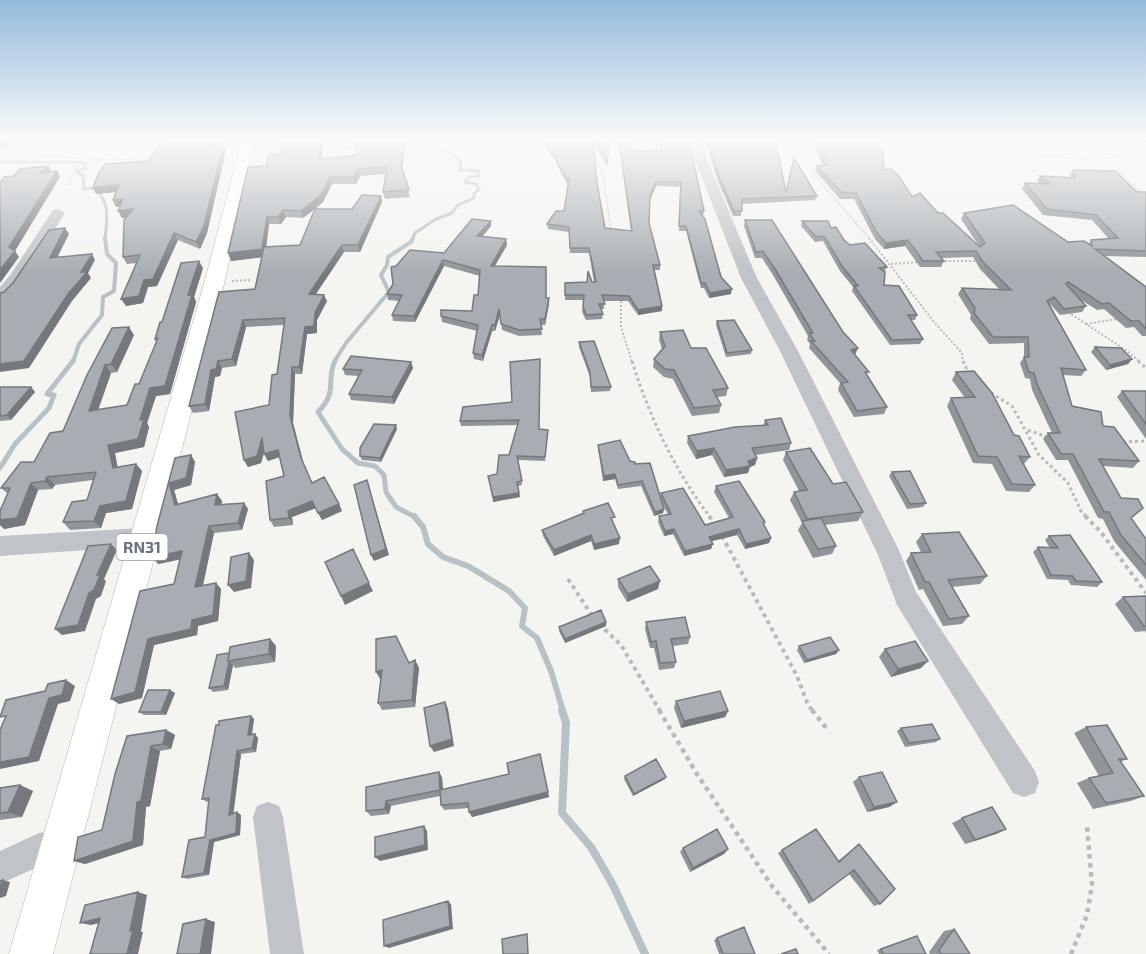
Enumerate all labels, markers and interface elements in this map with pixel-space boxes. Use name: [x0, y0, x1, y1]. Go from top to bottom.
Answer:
road number: RN31: [116, 534, 168, 560]

